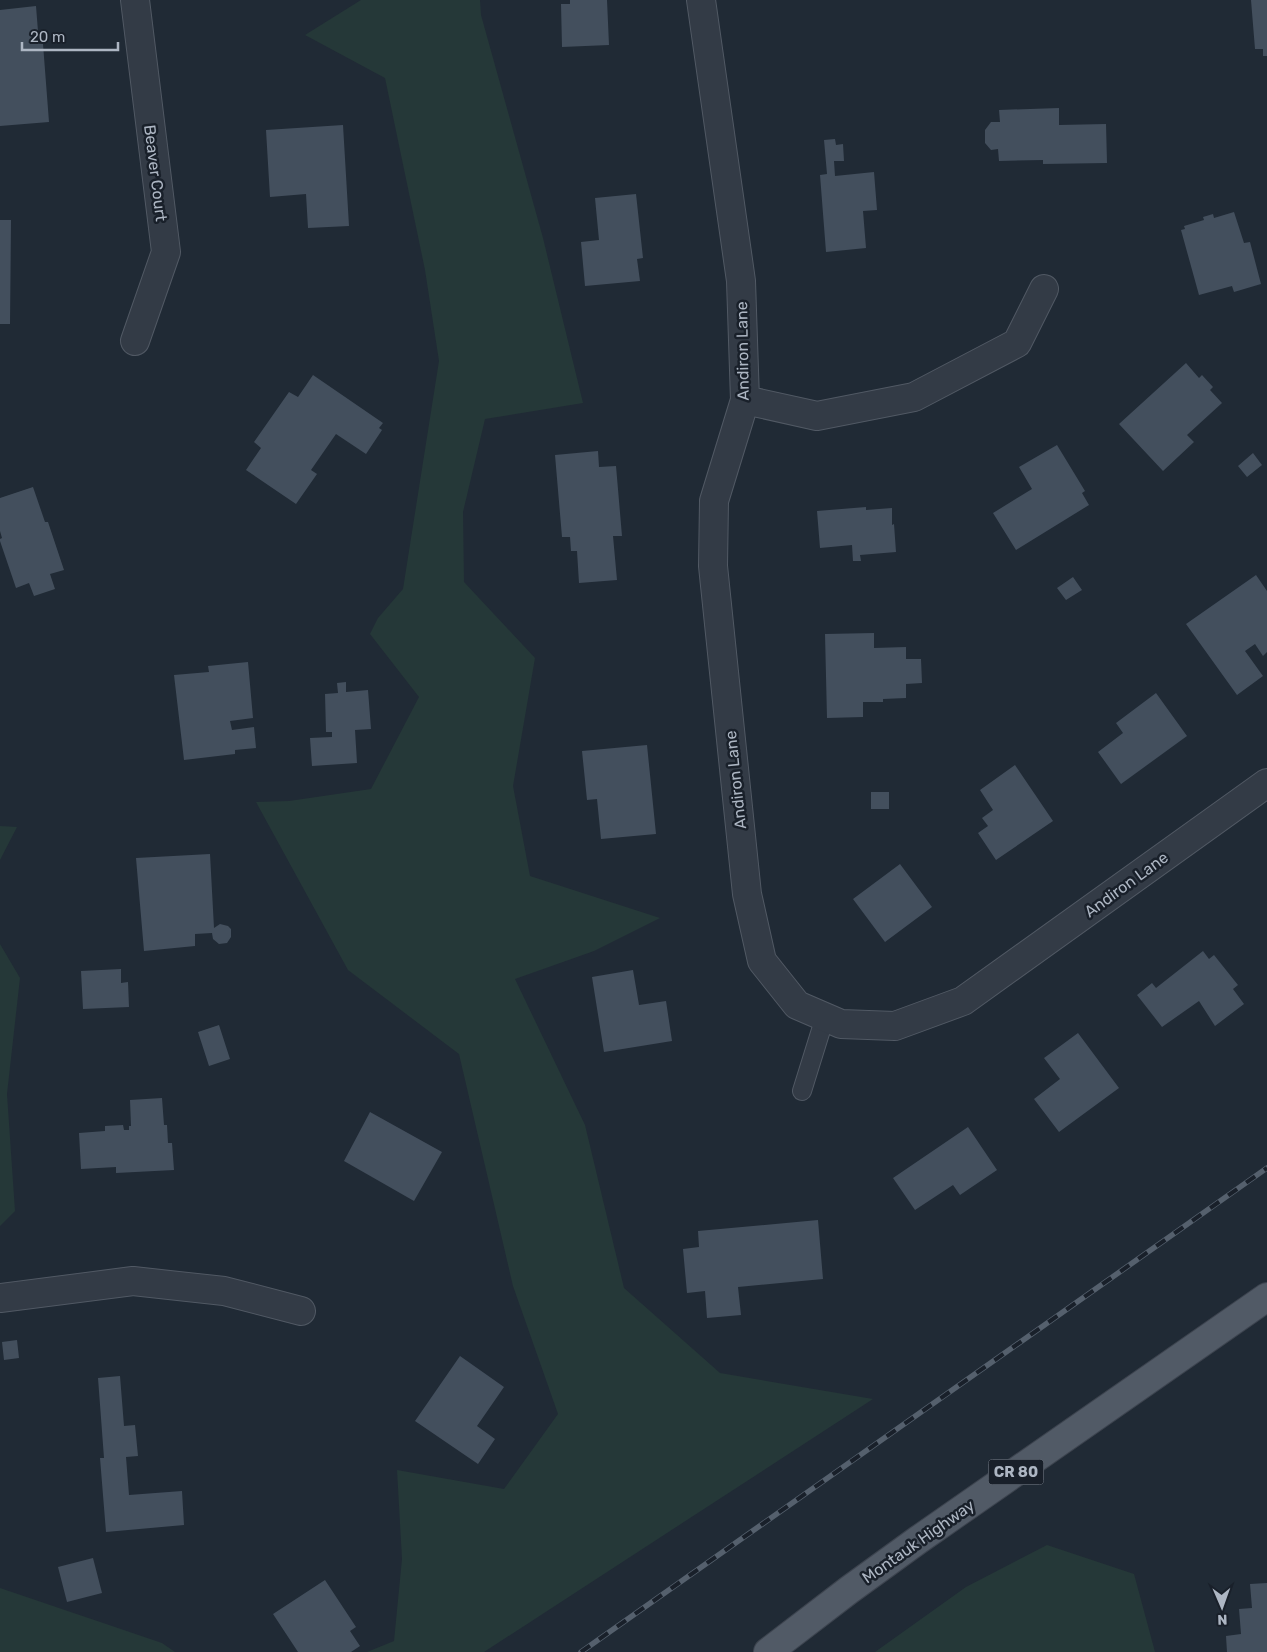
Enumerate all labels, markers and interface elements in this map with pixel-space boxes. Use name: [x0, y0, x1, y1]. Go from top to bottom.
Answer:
scale bar: [22, 20, 119, 52]
text: 20 m: [30, 28, 65, 46]
street label: Beaver Court: [140, 124, 171, 223]
street label: Andiron Lane: [732, 301, 753, 401]
street label: Andiron Lane: [721, 730, 750, 830]
street label: Andiron Lane: [1081, 848, 1172, 921]
road number: CR 80: [988, 1460, 1044, 1484]
street label: Montauk Highway: [858, 1495, 978, 1587]
north arrow: [1197, 1582, 1247, 1632]
text: N: [1217, 1611, 1228, 1628]

